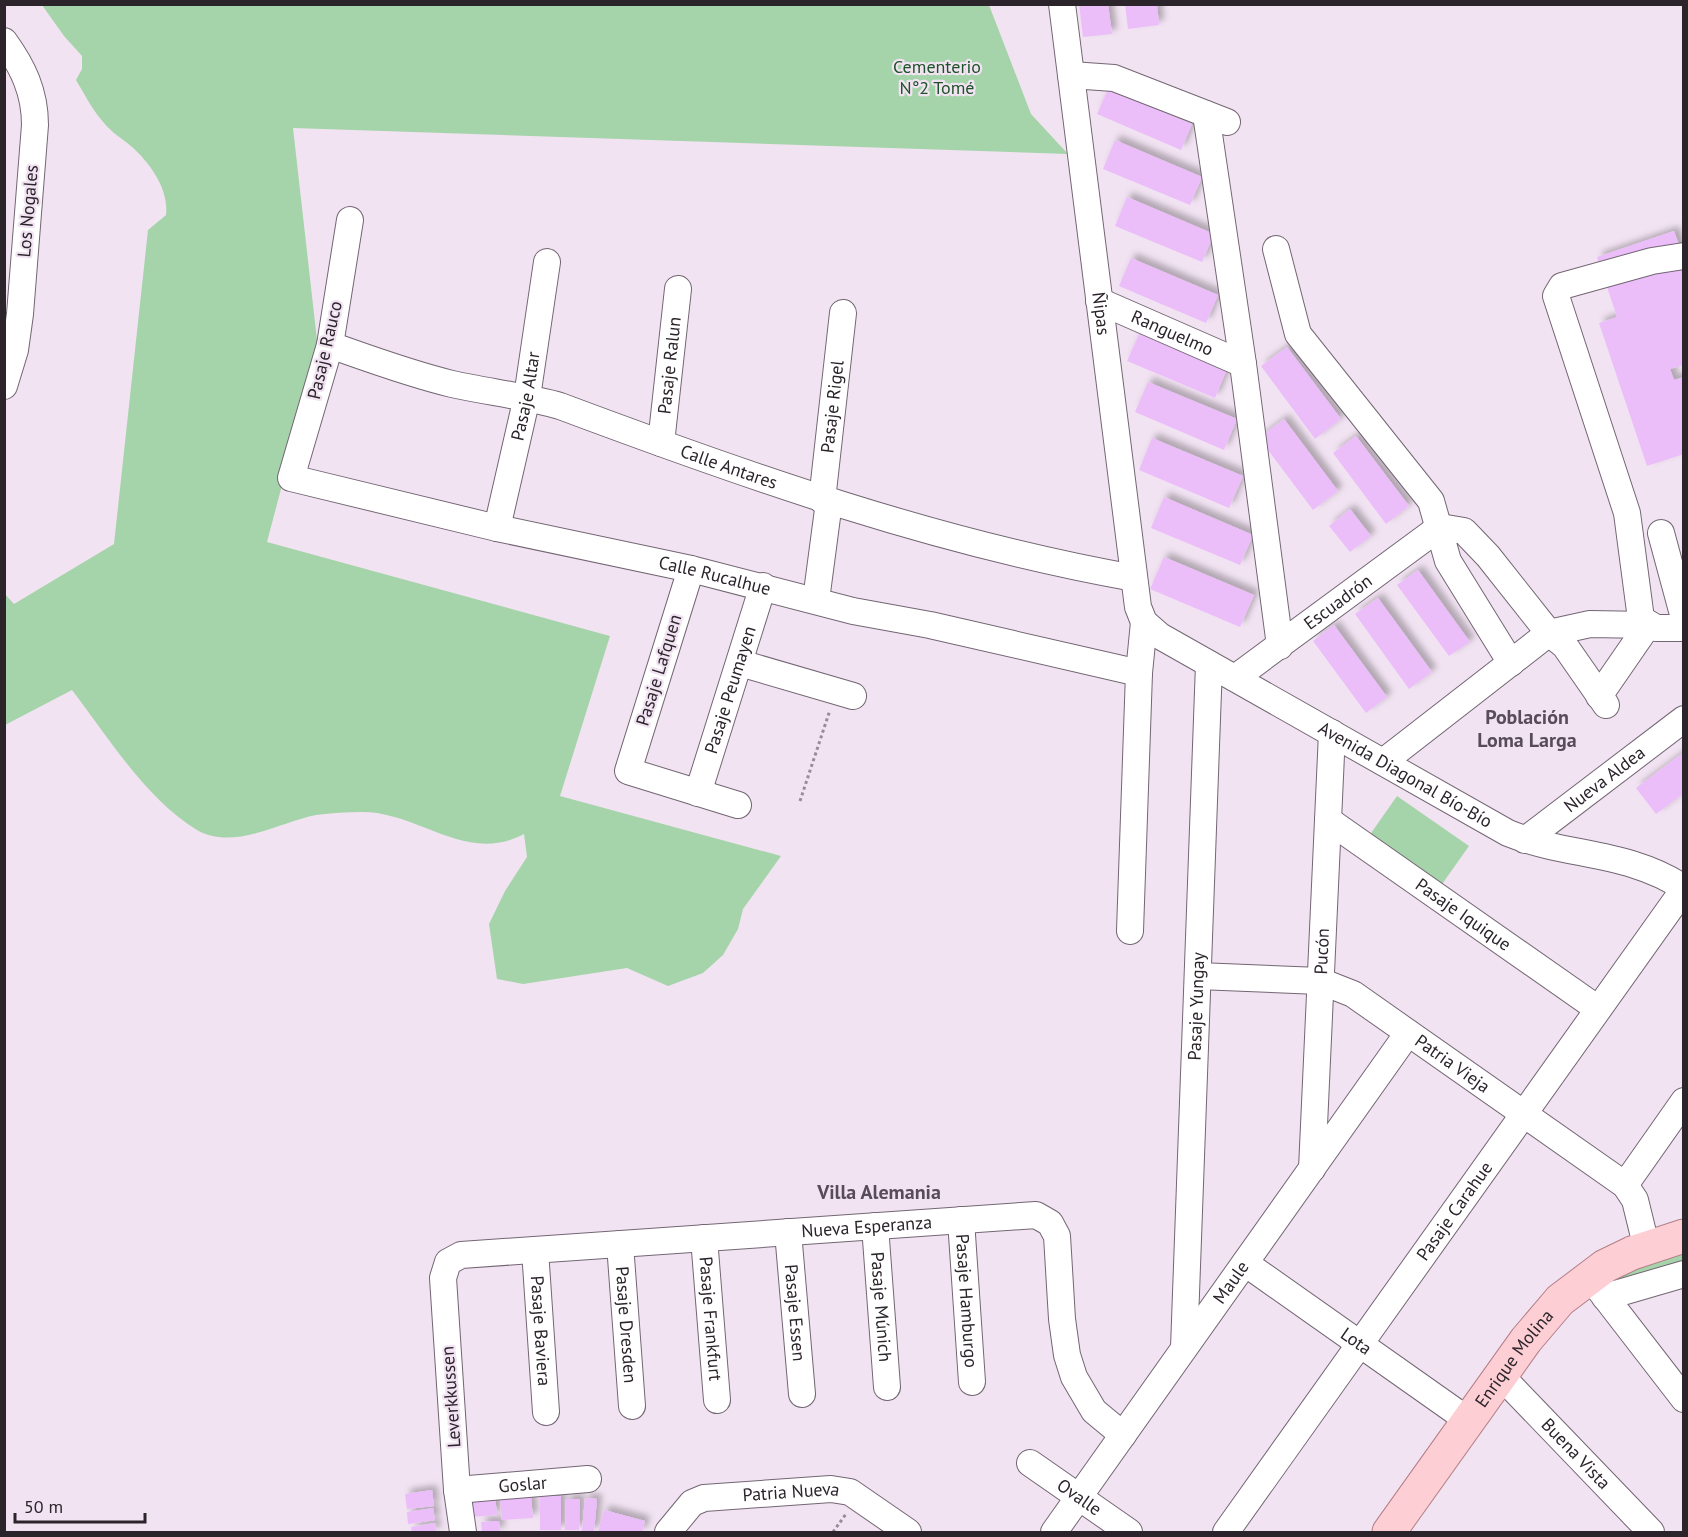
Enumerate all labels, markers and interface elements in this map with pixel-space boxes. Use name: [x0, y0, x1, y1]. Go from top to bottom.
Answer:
park label: Cementerio N°2 Tomé: [893, 55, 981, 99]
street label: Los Nogales: [12, 164, 43, 258]
street label: Ñipas: [1087, 291, 1116, 336]
street label: Pasaje Rauco: [302, 299, 347, 401]
street label: Ranguelmo: [1128, 305, 1217, 361]
street label: Pasaje Ralun: [652, 315, 686, 415]
street label: Pasaje Altar: [505, 350, 545, 443]
street label: Pasaje Rigel: [815, 358, 849, 454]
street label: Calle Antares: [677, 439, 781, 494]
street label: Calle Rucalhue: [657, 550, 773, 600]
street label: Escuadrón: [1299, 569, 1377, 634]
street label: Pasaje Lafquen: [631, 611, 686, 728]
street label: Pasaje Peumayen: [699, 623, 761, 757]
district label: Población Loma Larga: [1477, 704, 1577, 753]
street label: Avenida Diagonal Bío-Bío: [1315, 716, 1496, 833]
street label: Nueva Aldea: [1559, 741, 1649, 817]
street label: Pasaje Iquique: [1411, 873, 1516, 956]
street label: Pucón: [1309, 928, 1334, 975]
street label: Pasaje Yungay: [1183, 951, 1209, 1061]
street label: Patria Vieja: [1411, 1029, 1495, 1098]
street label: Pasaje Carahue: [1411, 1157, 1497, 1265]
district label: Villa Alemania: [816, 1179, 941, 1205]
street label: Nueva Esperanza: [800, 1210, 933, 1242]
street label: Pasaje Hamburgo: [951, 1233, 983, 1369]
street label: Pasaje Múnich: [866, 1251, 897, 1363]
street label: Pasaje Frankfurt: [695, 1256, 727, 1382]
street label: Maule: [1208, 1256, 1254, 1308]
street label: Pasaje Essen: [780, 1263, 811, 1362]
street label: Pasaje Dresden: [611, 1266, 642, 1384]
street label: Pasaje Baviera: [526, 1275, 556, 1387]
street label: Enrique Molina: [1470, 1304, 1558, 1412]
street label: Lota: [1336, 1322, 1377, 1360]
street label: Leverkkussen: [435, 1345, 466, 1449]
street label: Buena Vista: [1537, 1413, 1616, 1494]
street label: Goslar: [498, 1470, 548, 1497]
street label: Ovalle: [1053, 1473, 1106, 1520]
street label: Patria Nueva: [742, 1477, 841, 1506]
scale bar: [15, 1486, 146, 1524]
text: 50 m: [24, 1495, 63, 1518]

